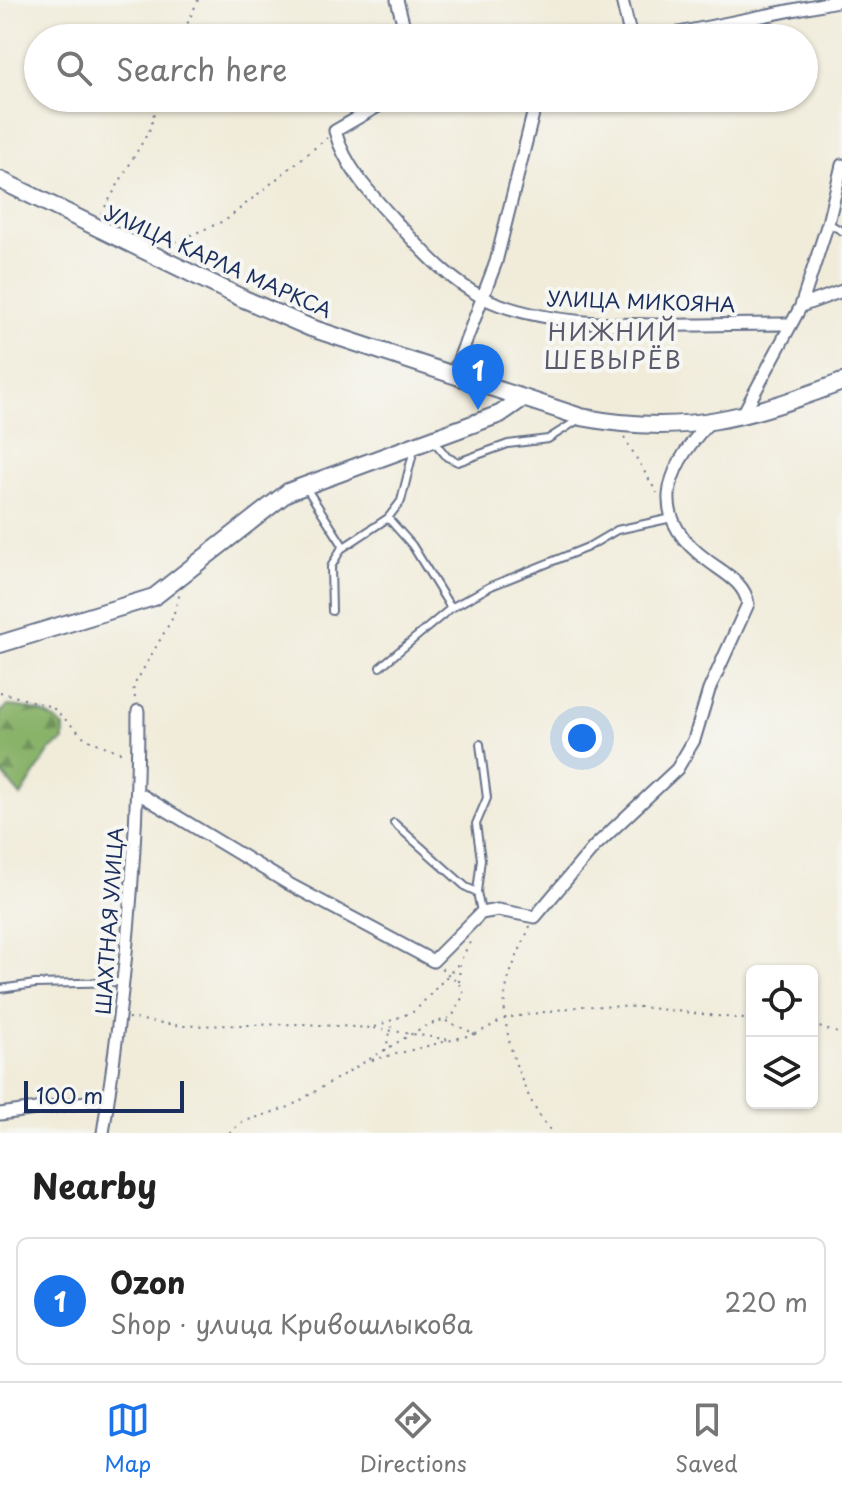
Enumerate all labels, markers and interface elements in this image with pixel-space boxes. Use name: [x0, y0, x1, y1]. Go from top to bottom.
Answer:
search box: [24, 24, 818, 112]
icon: search: [52, 46, 96, 90]
text: Search here: [116, 46, 288, 91]
street label: УЛИЦА КАРЛА МАРКСА: [100, 197, 337, 325]
street label: УЛИЦА МИКОЯНА: [546, 283, 736, 319]
district label: НИЖНИЙ ШЕВЫРЁВ: [543, 313, 683, 377]
pin: 1: [452, 344, 504, 410]
your location: [562, 718, 602, 758]
street label: ШАХТНАЯ УЛИЦА: [87, 826, 131, 1016]
map controls: [746, 965, 818, 1109]
button: locate: [746, 965, 818, 1037]
button: layers: [746, 1037, 818, 1109]
scale bar: [24, 1077, 184, 1113]
text: 100 m: [36, 1078, 103, 1111]
text: Nearby: [32, 1159, 157, 1211]
text: Ozon: [110, 1259, 185, 1304]
text: 1: [54, 1282, 66, 1321]
text: 220 m: [724, 1282, 808, 1321]
text: Shop · улица Кривошлыкова: [110, 1304, 473, 1343]
tab: Map: [104, 1398, 151, 1479]
tab: Directions: [360, 1398, 467, 1479]
tab: Saved: [675, 1398, 738, 1479]

